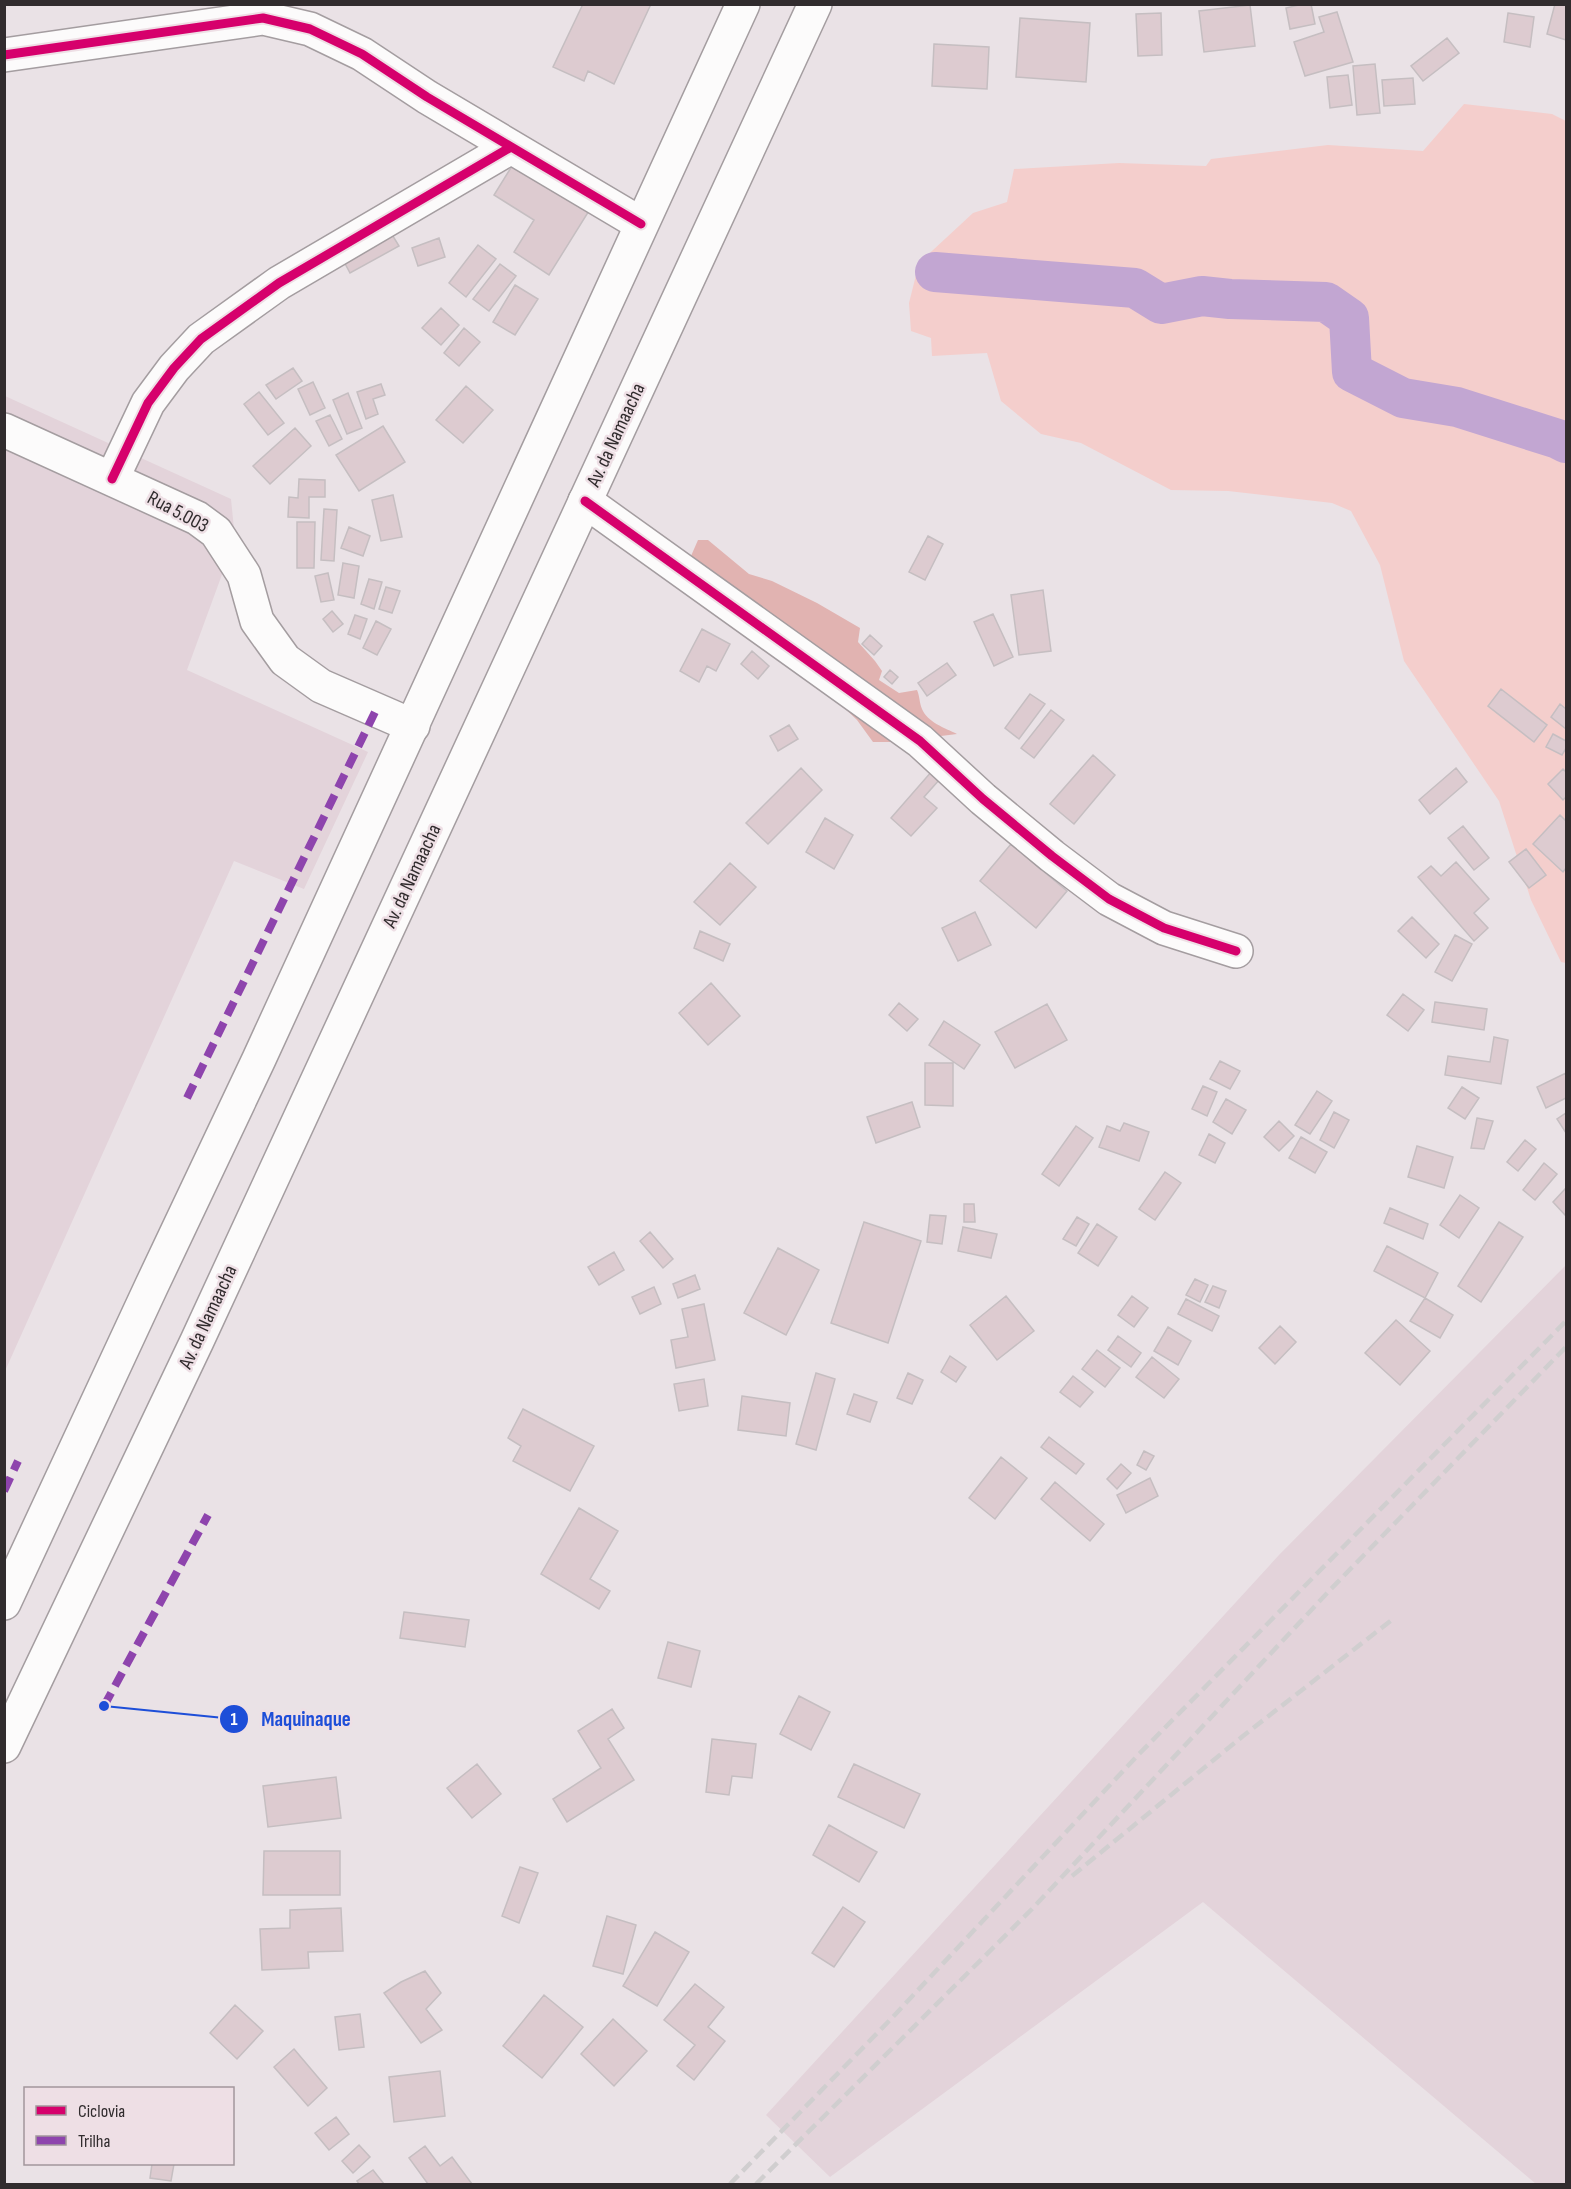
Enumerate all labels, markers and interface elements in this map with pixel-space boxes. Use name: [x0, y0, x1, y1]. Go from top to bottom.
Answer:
street label: Av. da Namaacha: [581, 379, 650, 491]
street label: Rua 5.003: [143, 486, 213, 538]
street label: Av. da Namaacha: [377, 820, 446, 932]
street label: Av. da Namaacha: [173, 1261, 242, 1373]
callout: Maquinaque: [219, 1699, 363, 1738]
text: Maquinaque: [261, 1707, 351, 1732]
text: 1: [230, 1709, 238, 1730]
legend: [24, 2087, 234, 2165]
text: Ciclovia: [78, 2101, 125, 2122]
text: Trilha: [78, 2131, 111, 2152]

